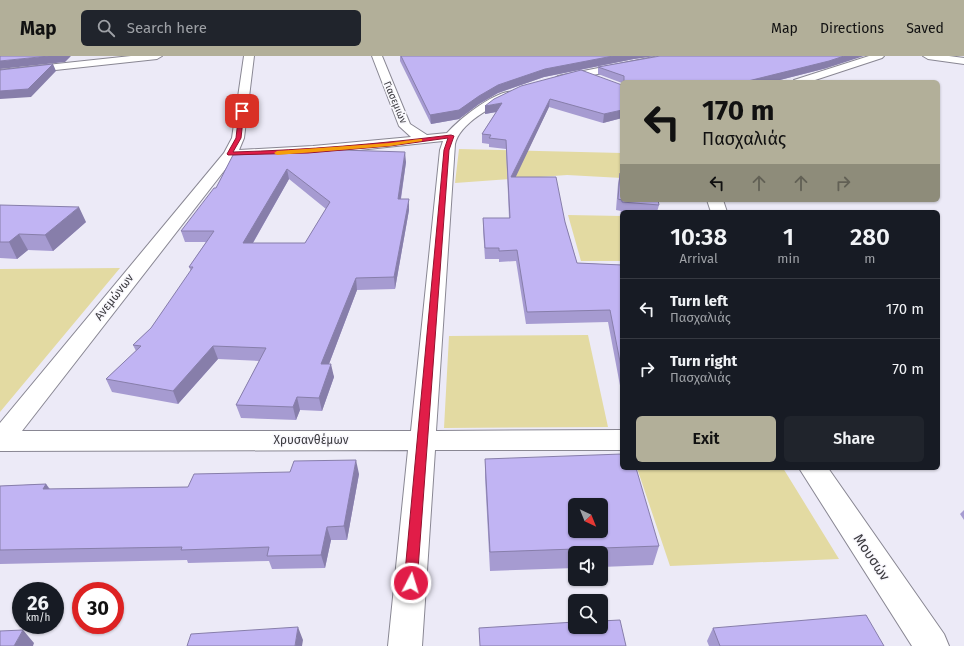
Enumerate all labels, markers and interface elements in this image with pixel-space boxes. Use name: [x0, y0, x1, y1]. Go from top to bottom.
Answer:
search box: [81, 10, 361, 46]
text: Map: [20, 17, 57, 40]
icon: search: [95, 17, 117, 39]
text: Search here: [127, 19, 207, 37]
text: Map: [771, 20, 798, 37]
text: Directions: [820, 20, 884, 37]
text: Saved: [906, 20, 944, 37]
street label: Γιασεμιών: [381, 79, 410, 125]
pin: [225, 94, 259, 128]
text: 170 m: [702, 94, 774, 127]
icon: left: [636, 96, 688, 148]
icon: arrive: [231, 100, 253, 122]
text: Πασχαλιάς: [702, 128, 786, 150]
icon: left: [706, 172, 728, 194]
icon: ahead: [748, 172, 770, 194]
icon: ahead: [790, 172, 812, 194]
icon: right: [832, 172, 854, 194]
text: 10:38: [670, 223, 727, 251]
text: 1: [783, 223, 794, 251]
text: 280: [850, 223, 890, 251]
text: Arrival: [680, 251, 718, 266]
text: min: [777, 251, 800, 266]
text: m: [864, 251, 875, 266]
street label: Ανεμώνων: [91, 271, 137, 323]
text: Turn left: [670, 292, 728, 310]
icon: left: [636, 298, 658, 320]
text: 170 m: [886, 300, 924, 318]
text: Πασχαλιάς: [670, 310, 731, 325]
text: Turn right: [670, 352, 737, 370]
icon: right: [636, 358, 658, 380]
text: 70 m: [892, 360, 924, 378]
text: Πασχαλιάς: [670, 370, 731, 385]
button: Exit: [636, 416, 776, 462]
button: Share: [784, 416, 924, 462]
street label: Χρυσανθέμων: [274, 433, 349, 447]
north arrow: [568, 498, 608, 538]
map controls: [568, 498, 608, 634]
street label: Μουσών: [850, 531, 894, 584]
button: sound: [568, 546, 608, 586]
position arrow: [390, 562, 432, 604]
speed limit sign: 30: [72, 582, 124, 634]
text: 26: [27, 591, 49, 615]
button: search: [568, 594, 608, 634]
text: km/h: [26, 612, 50, 624]

